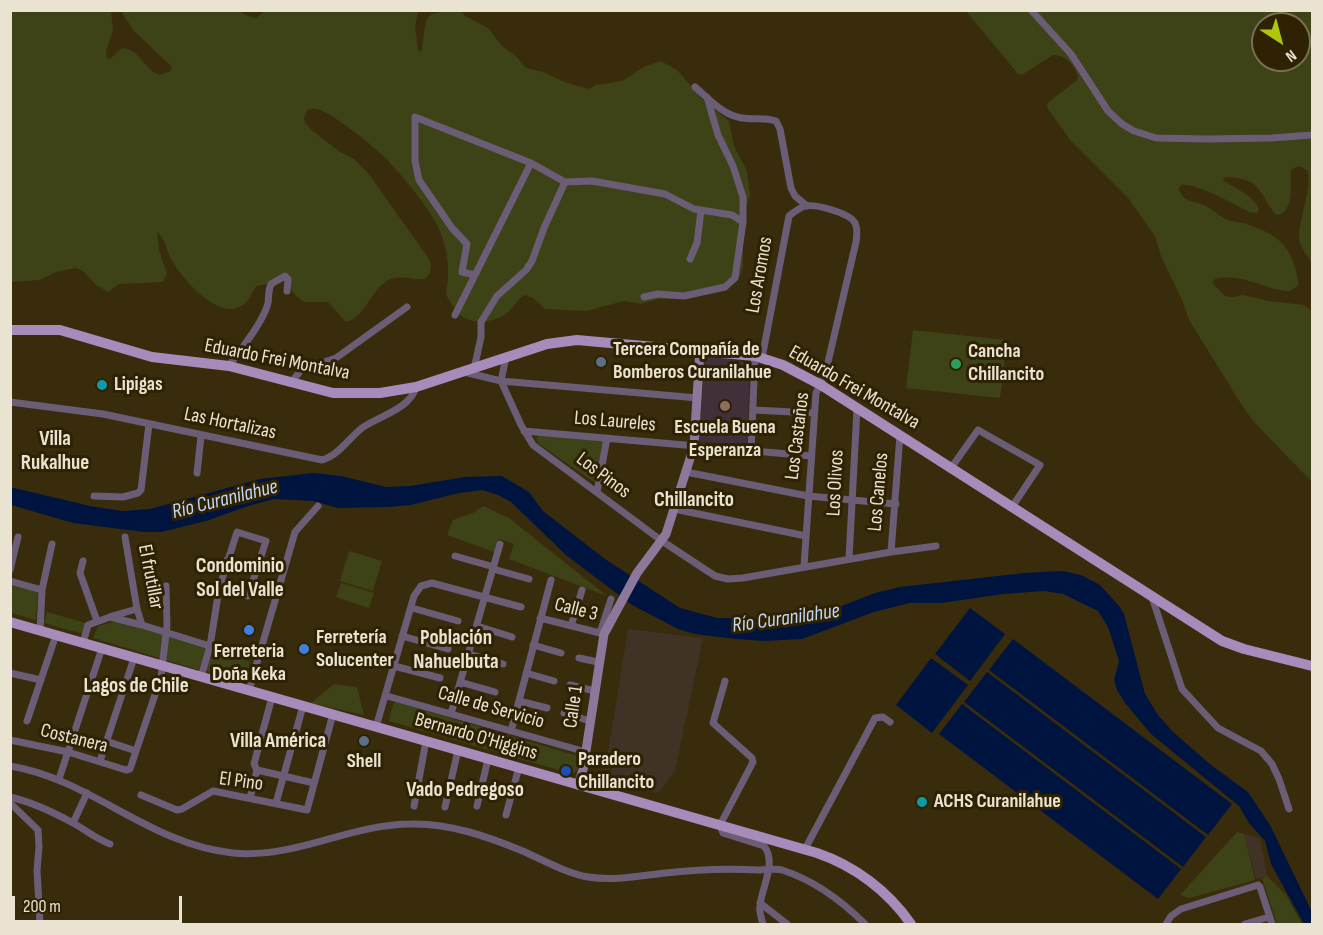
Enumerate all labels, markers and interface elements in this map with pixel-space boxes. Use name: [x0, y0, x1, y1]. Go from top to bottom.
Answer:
north arrow: [1251, 12, 1311, 72]
text: N: [1282, 45, 1300, 66]
street label: Los Aromos: [742, 235, 778, 315]
street label: Eduardo Frei Montalva: [203, 334, 351, 386]
place label: Tercera Compañía de Bomberos Curanilahue: [613, 338, 772, 385]
place label: Cancha Chillancito: [968, 340, 1044, 387]
street label: Eduardo Frei Montalva: [784, 341, 924, 435]
marker: Tercera Compañía de Bomberos Curanilahue: [594, 355, 608, 369]
marker: Cancha Chillancito: [949, 357, 963, 371]
place label: Lipigas: [114, 373, 163, 397]
marker: Lipigas: [95, 378, 109, 392]
street label: Los Castaños: [781, 391, 815, 481]
marker: Escuela Buena Esperanza: [718, 399, 732, 413]
street label: Las Hortalizas: [182, 403, 278, 445]
street label: Los Laureles: [573, 406, 657, 438]
place label: Escuela Buena Esperanza: [674, 416, 776, 463]
district label: Villa Rukalhue: [21, 427, 89, 477]
street label: Los Pinos: [571, 448, 635, 504]
street label: Los Olivos: [822, 449, 850, 517]
street label: Los Canelos: [864, 452, 894, 532]
water label: Río Curanilahue: [169, 475, 281, 525]
district label: Chillancito: [654, 488, 734, 514]
street label: El frutillar: [132, 542, 168, 612]
district label: Condominio Sol del Valle: [196, 554, 284, 604]
street label: Calle 3: [552, 593, 600, 627]
water label: Río Curanilahue: [731, 599, 841, 639]
marker: Ferreteria Doña Keka: [242, 623, 256, 637]
place label: Ferretería Solucenter: [316, 626, 394, 673]
district label: Población Nahuelbuta: [413, 626, 499, 676]
place label: Ferreteria Doña Keka: [212, 640, 286, 687]
marker: Ferretería Solucenter: [297, 642, 311, 656]
district label: Lagos de Chile: [83, 674, 189, 700]
street label: Calle de Servicio: [435, 681, 547, 735]
street label: Calle 1: [559, 684, 589, 730]
street label: Bernardo O'Higgins: [412, 708, 540, 766]
street label: Costanera: [38, 719, 110, 759]
district label: Villa América: [230, 729, 326, 755]
marker: Shell: [357, 734, 371, 748]
place label: Paradero Chillancito: [578, 748, 654, 795]
place label: Shell: [347, 750, 381, 774]
marker: Paradero Chillancito: [559, 764, 573, 778]
street label: El Pino: [217, 767, 265, 797]
district label: Vado Pedregoso: [406, 778, 524, 804]
place label: ACHS Curanilahue: [934, 790, 1061, 814]
marker: ACHS Curanilahue: [915, 795, 929, 809]
scale bar: [15, 884, 184, 922]
text: 200 m: [23, 896, 61, 917]

